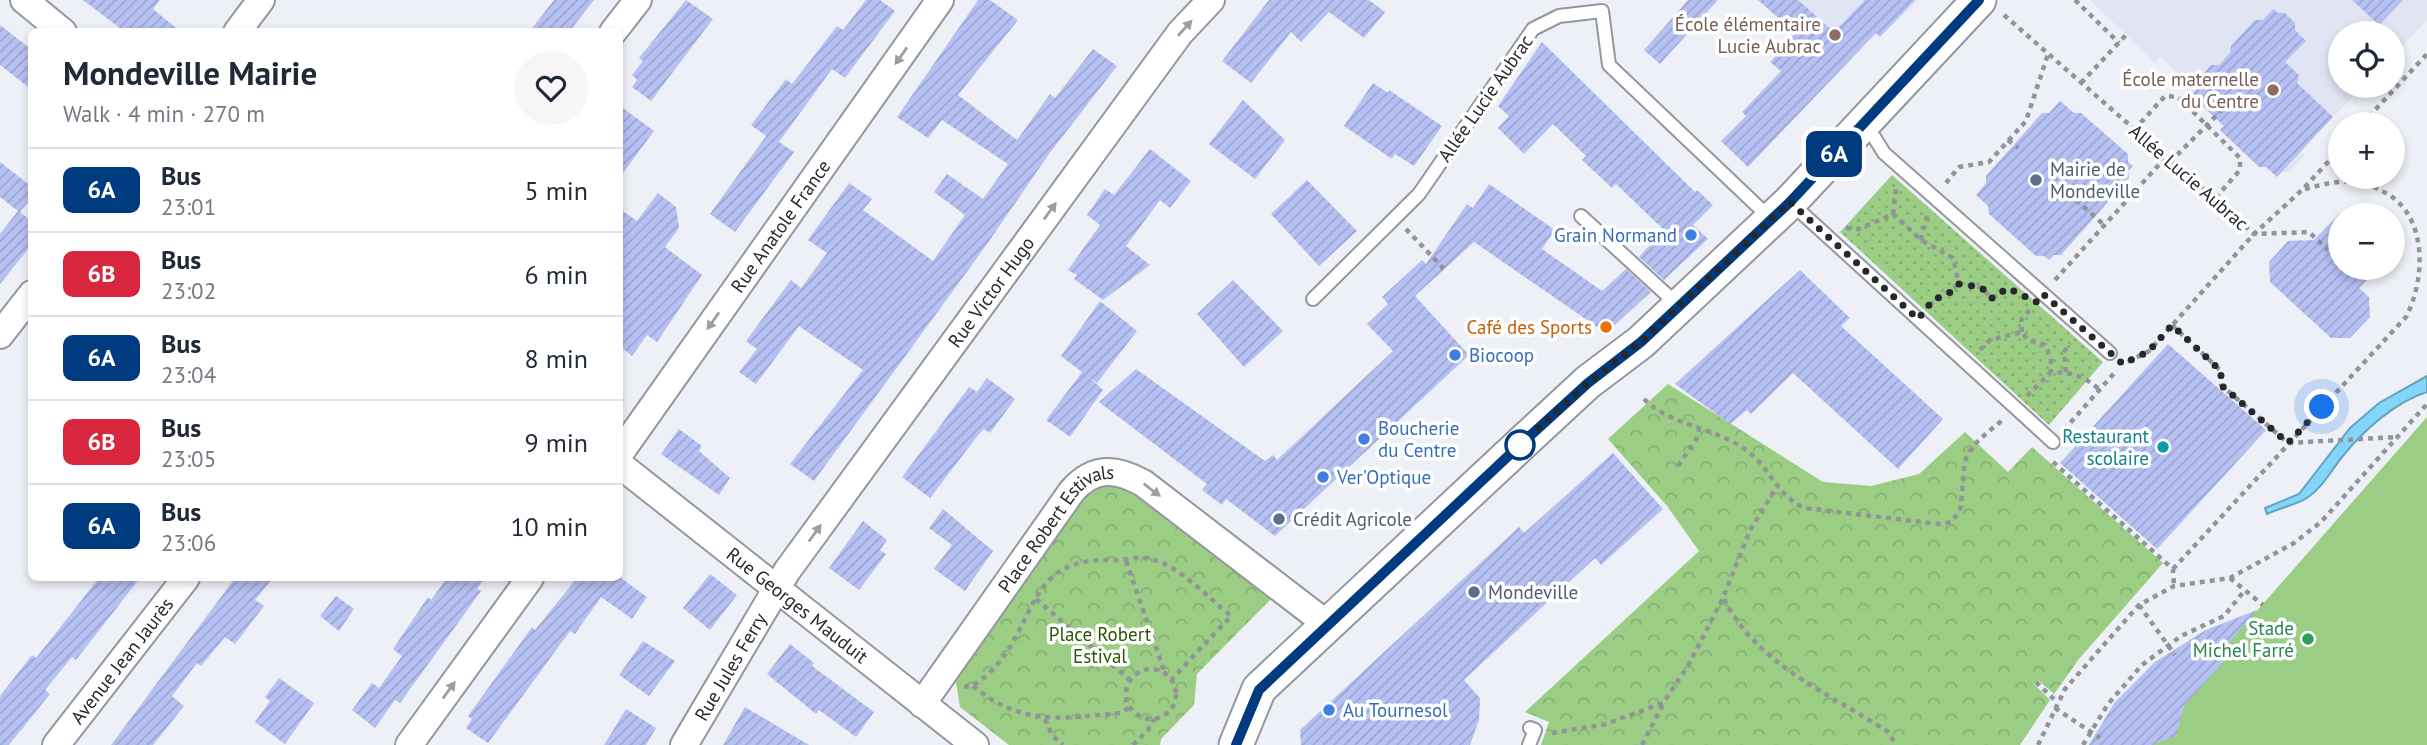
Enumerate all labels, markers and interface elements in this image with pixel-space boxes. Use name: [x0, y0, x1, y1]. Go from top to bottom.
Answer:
place label: École élémentaire Lucie Aubrac: [1675, 12, 1821, 58]
one-way arrow: [1177, 19, 1193, 37]
map controls: [2328, 21, 2405, 280]
button: locate: [2328, 21, 2405, 98]
marker: École élémentaire Lucie Aubrac: [1827, 27, 1843, 43]
street label: Allée Lucie Aubrac: [1432, 30, 1538, 166]
one-way arrow: [894, 47, 908, 65]
text: Mondeville Mairie: [63, 51, 317, 94]
button: heart: [514, 51, 588, 125]
place label: École maternelle du Centre: [2122, 67, 2259, 113]
marker: École maternelle du Centre: [2265, 82, 2281, 98]
text: Walk · 4 min · 270 m: [63, 99, 265, 128]
button: +: [2328, 112, 2405, 189]
street label: Allée Lucie Aubrac: [2125, 119, 2253, 235]
line badge: 6A: [1802, 131, 1866, 177]
text: 6A: [1820, 138, 1848, 169]
street label: Rue Anatole France: [725, 155, 836, 297]
place label: Mairie de Mondeville: [2050, 157, 2140, 203]
text: Bus: [161, 159, 201, 192]
marker: Mairie de Mondeville: [2028, 172, 2044, 188]
text: 6A: [87, 174, 116, 205]
text: 5 min: [525, 174, 588, 207]
text: 23:01: [161, 192, 216, 221]
one-way arrow: [1043, 202, 1057, 220]
button: −: [2328, 203, 2405, 280]
place label: Grain Normand: [1554, 223, 1677, 247]
marker: Grain Normand: [1683, 227, 1699, 243]
street label: Rue Victor Hugo: [943, 232, 1039, 352]
text: Bus: [161, 243, 201, 276]
text: 6B: [88, 258, 115, 289]
text: 6 min: [525, 258, 588, 291]
text: 23:02: [161, 276, 216, 305]
one-way arrow: [706, 312, 720, 330]
place label: Café des Sports: [1467, 315, 1592, 339]
marker: Café des Sports: [1598, 319, 1614, 335]
text: Bus: [161, 327, 201, 360]
text: 6A: [87, 342, 116, 373]
text: 8 min: [525, 342, 588, 375]
place label: Biocoop: [1469, 343, 1534, 367]
marker: Biocoop: [1447, 347, 1463, 363]
text: 23:04: [161, 360, 216, 389]
your location: [2304, 389, 2339, 424]
text: Bus: [161, 411, 201, 444]
place label: Boucherie du Centre: [1378, 416, 1459, 462]
place label: Restaurant scolaire: [2062, 424, 2150, 470]
text: 6B: [88, 426, 115, 457]
text: 9 min: [525, 426, 588, 459]
unlabelled marker: [1505, 430, 1535, 460]
marker: Boucherie du Centre: [1356, 431, 1372, 447]
marker: Restaurant scolaire: [2155, 439, 2171, 455]
text: 23:05: [161, 444, 216, 473]
street label: Place Robert Estivals: [992, 460, 1115, 597]
place label: Ver'Optique: [1336, 465, 1431, 489]
marker: Ver'Optique: [1315, 469, 1331, 485]
one-way arrow: [1143, 483, 1161, 497]
text: Bus: [161, 495, 201, 528]
place label: Crédit Agricole: [1293, 507, 1412, 531]
text: 6A: [87, 510, 116, 541]
text: 10 min: [510, 510, 588, 543]
marker: Crédit Agricole: [1271, 511, 1287, 527]
one-way arrow: [808, 524, 822, 542]
text: 23:06: [161, 528, 216, 557]
street label: Rue Georges Mauduit: [722, 542, 873, 668]
place label: Mondeville: [1488, 580, 1578, 604]
marker: Mondeville: [1466, 584, 1482, 600]
street label: Avenue Jean Jaurès: [65, 592, 178, 729]
street label: Rue Jules Ferry: [689, 608, 772, 725]
place label: Stade Michel Farré: [2193, 616, 2294, 662]
park label: Place Robert Estival: [1049, 622, 1152, 668]
marker: Stade Michel Farré: [2300, 631, 2316, 647]
one-way arrow: [442, 681, 456, 699]
place label: Au Tournesol: [1343, 698, 1448, 722]
marker: Au Tournesol: [1321, 702, 1337, 718]

